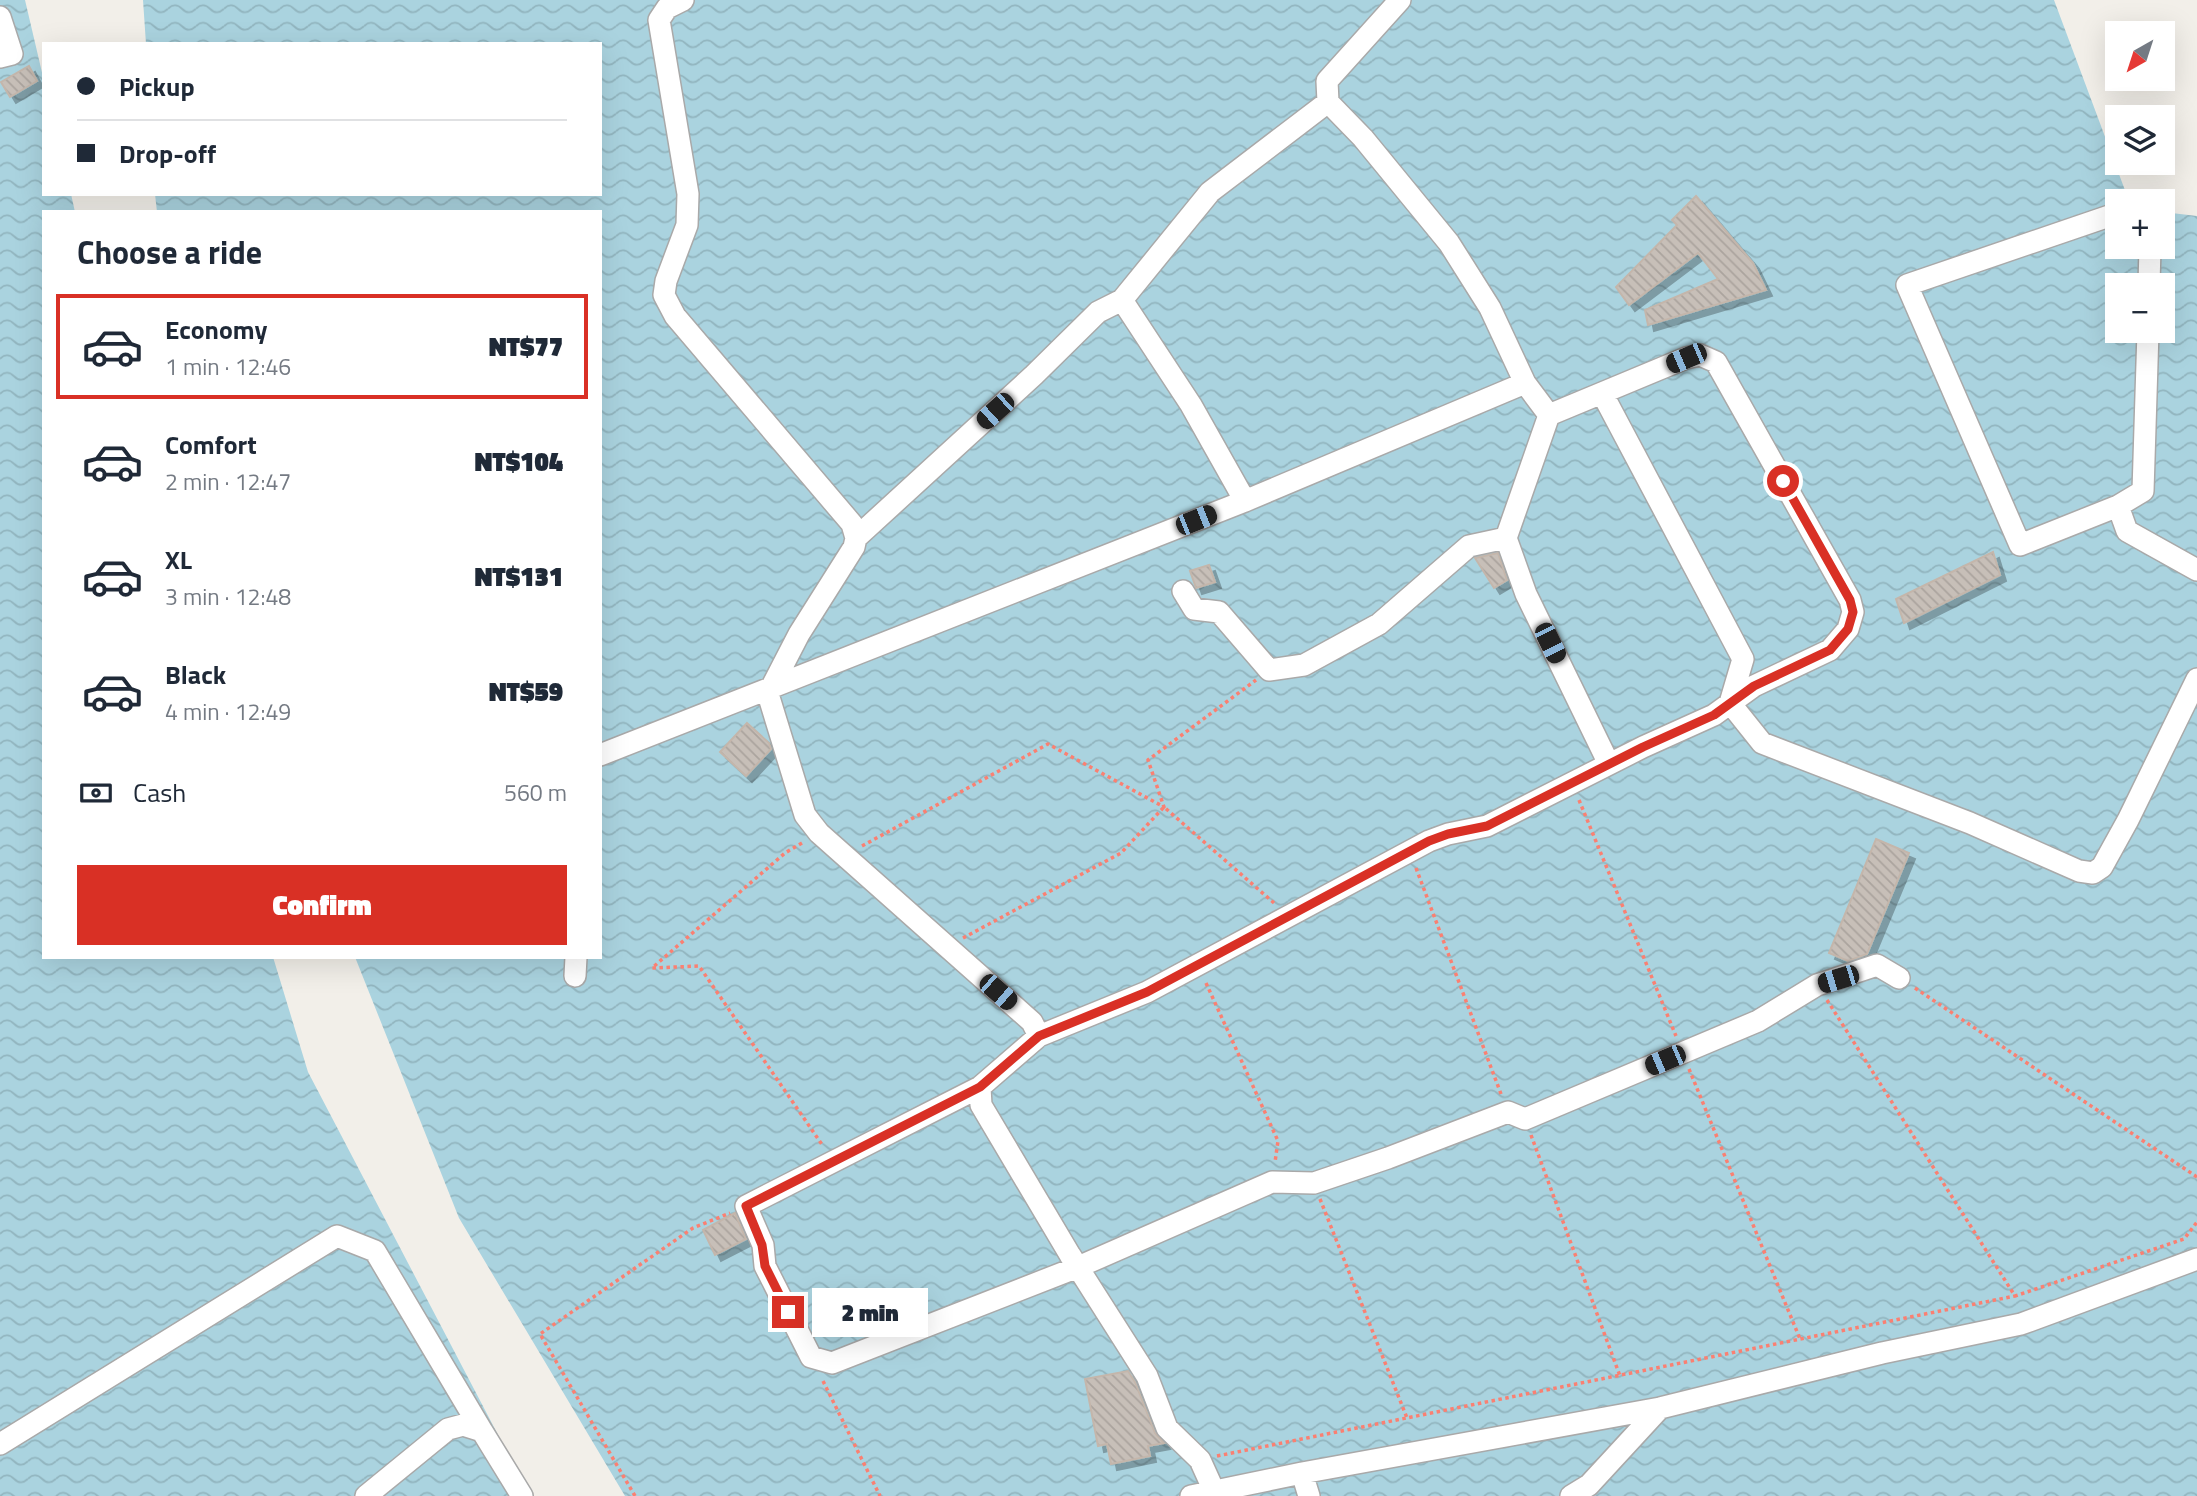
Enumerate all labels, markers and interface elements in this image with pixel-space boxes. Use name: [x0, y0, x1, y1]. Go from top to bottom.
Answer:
north arrow: [2105, 21, 2175, 91]
map controls: [2105, 21, 2175, 343]
text: Pickup: [119, 67, 195, 106]
button: layers: [2105, 105, 2175, 175]
text: Drop-off: [119, 134, 216, 173]
button: +: [2105, 189, 2175, 259]
text: Choose a ride: [77, 228, 262, 276]
button: −: [2105, 273, 2175, 343]
text: Economy: [165, 310, 267, 349]
icon: car: [81, 315, 144, 378]
text: NT$77: [489, 327, 563, 366]
car: [1663, 340, 1710, 376]
text: 1 min · 12:46: [165, 349, 291, 384]
car: [973, 389, 1018, 433]
text: Comfort: [165, 425, 257, 464]
icon: car: [81, 430, 144, 493]
text: NT$104: [474, 442, 563, 481]
text: 2 min · 12:47: [165, 464, 291, 499]
route start: [1767, 465, 1799, 497]
car: [1173, 502, 1220, 538]
text: XL: [165, 540, 192, 579]
icon: car: [81, 545, 144, 608]
text: NT$131: [474, 557, 563, 596]
text: 3 min · 12:48: [165, 579, 291, 614]
car: [1532, 620, 1569, 666]
text: Black: [165, 655, 226, 694]
icon: car: [81, 660, 144, 723]
text: NT$59: [489, 672, 563, 711]
text: 4 min · 12:49: [165, 694, 291, 729]
text: Cash: [133, 773, 186, 812]
icon: cash: [77, 774, 115, 812]
text: 560 m: [504, 775, 567, 810]
button: Confirm: [77, 865, 567, 945]
car: [1815, 963, 1862, 995]
car: [976, 970, 1021, 1014]
car: [1642, 1042, 1689, 1078]
callout: 2 min: [812, 1288, 928, 1336]
text: 2 min: [841, 1295, 899, 1330]
route end: [772, 1296, 804, 1328]

